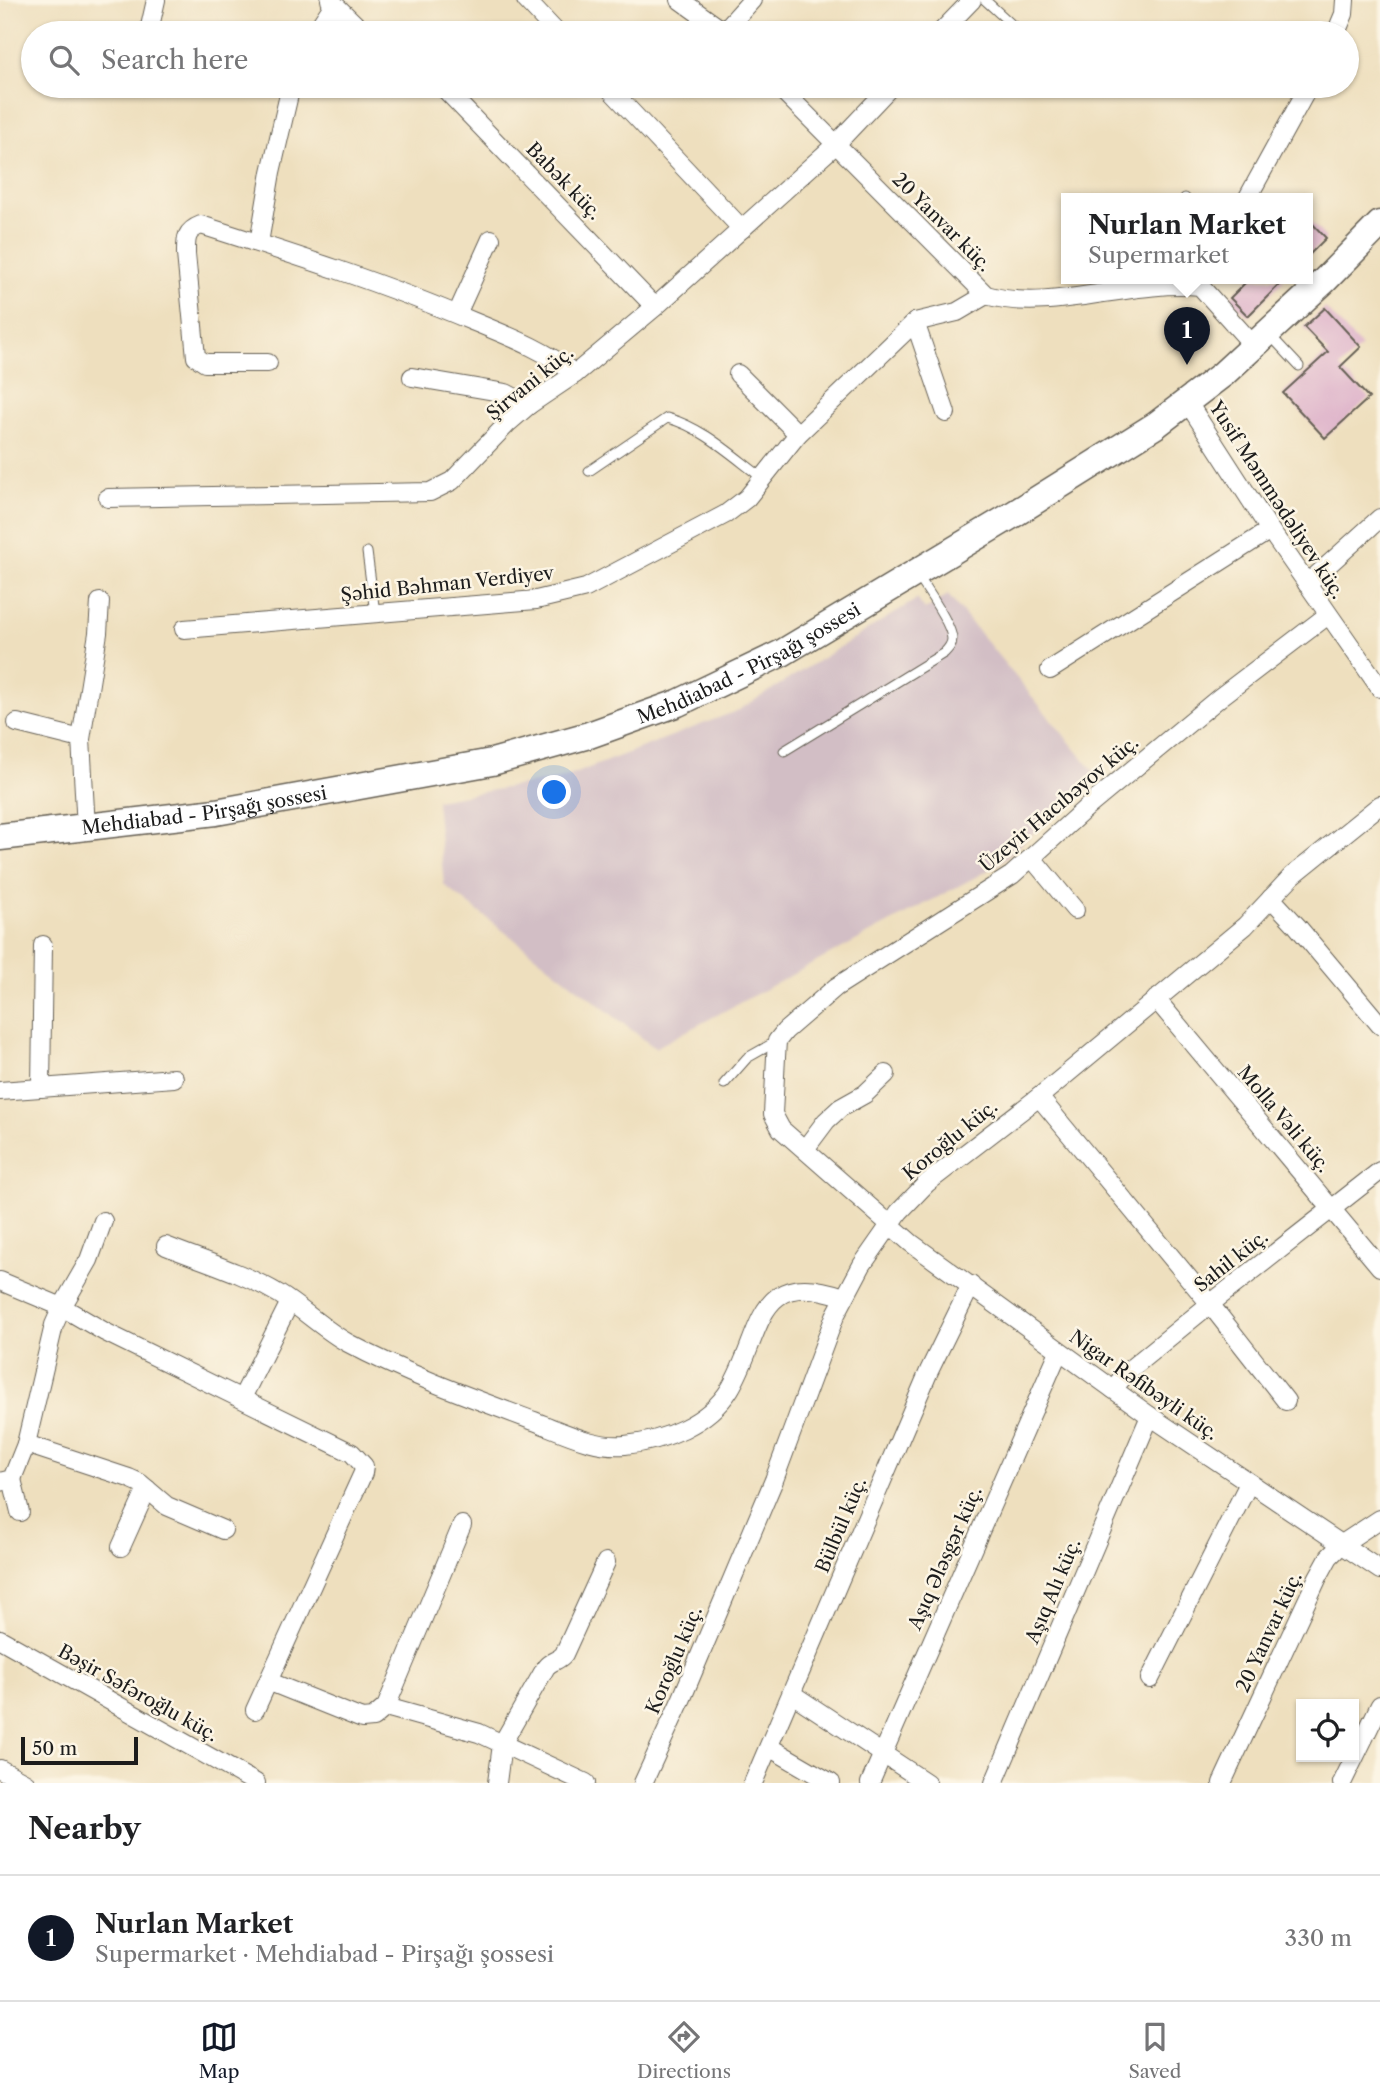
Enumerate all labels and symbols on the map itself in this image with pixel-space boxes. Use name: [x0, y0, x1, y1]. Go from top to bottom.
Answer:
street label: Babək küç.: [521, 138, 607, 224]
street label: 20 Yanvar küç.: [888, 168, 996, 276]
pin: 1: [1164, 307, 1210, 365]
street label: Şirvani küç.: [482, 341, 578, 425]
street label: Yusif Məmmədəliyev küç.: [1204, 396, 1350, 603]
street label: Şəhid Bəhman Verdiyev: [339, 561, 555, 607]
street label: Mehdiabad - Pirşağı şossesi: [634, 597, 864, 728]
street label: Üzeyir Hacıbəyov küç.: [975, 731, 1143, 877]
your location: [537, 775, 571, 809]
street label: Mehdiabad - Pirşağı şossesi: [81, 781, 329, 839]
street label: Molla Vəli küç.: [1233, 1061, 1335, 1177]
street label: Koroğlu küç.: [898, 1095, 1002, 1185]
street label: Sahil küç.: [1190, 1225, 1272, 1297]
street label: Nigar Rəfibəyli küç.: [1065, 1325, 1223, 1445]
street label: Bülbül küç.: [811, 1474, 871, 1576]
street label: Aşıq Ələsgər küç.: [903, 1483, 987, 1634]
street label: Aşıq Alı küç.: [1020, 1535, 1085, 1648]
street label: 20 Yanvar küç.: [1231, 1568, 1307, 1696]
street label: Koroğlu küç.: [641, 1603, 707, 1717]
street label: Bəşir Səfəroğlu küç.: [54, 1639, 222, 1747]
scale bar: [21, 1734, 138, 1766]

